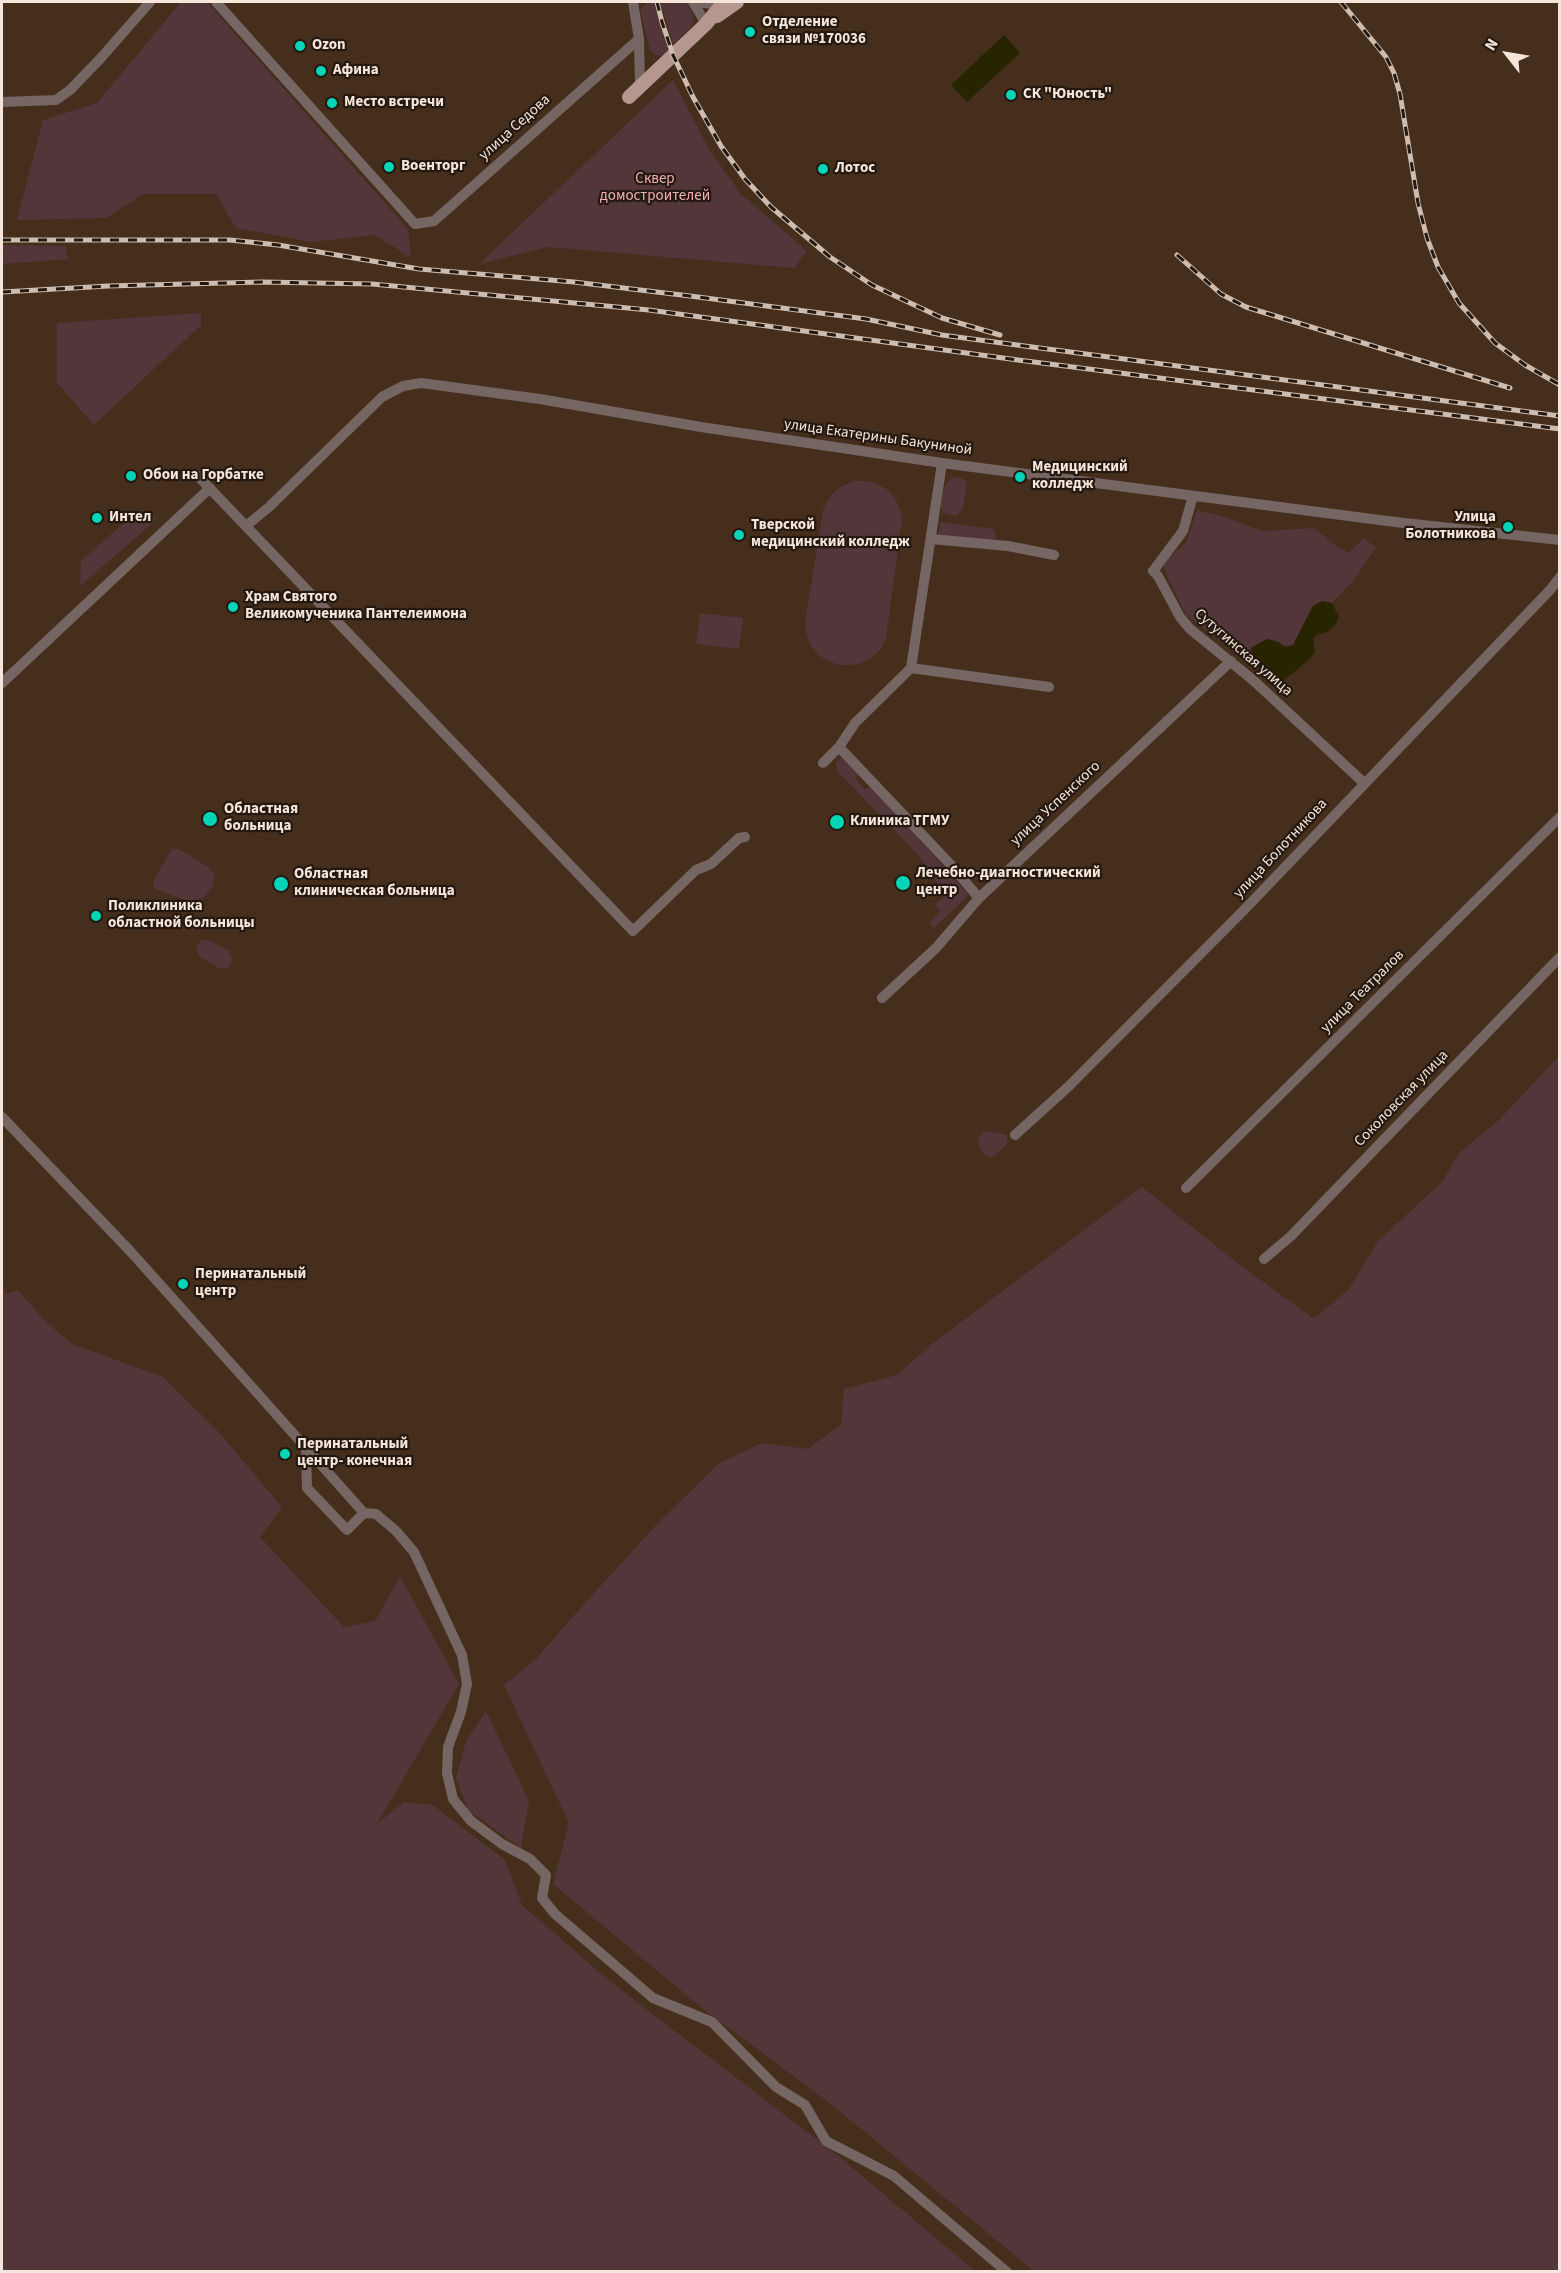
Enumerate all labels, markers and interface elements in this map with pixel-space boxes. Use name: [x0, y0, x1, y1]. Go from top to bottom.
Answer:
place label: Отделение связи №170036: [762, 14, 866, 49]
north arrow: [1477, 24, 1537, 84]
marker: Отделение связи №170036: [743, 25, 757, 39]
text: N: [1479, 35, 1504, 55]
place label: Ozon: [312, 37, 346, 55]
marker: Ozon: [293, 39, 307, 53]
place label: Афина: [333, 62, 379, 80]
marker: Афина: [314, 64, 328, 78]
place label: СК "Юность": [1023, 86, 1112, 104]
marker: СК "Юность": [1004, 88, 1018, 102]
street label: улица Седова: [476, 91, 554, 165]
place label: Место встречи: [344, 94, 444, 112]
marker: Место встречи: [325, 96, 339, 110]
place label: Военторг: [401, 158, 465, 176]
marker: Военторг: [382, 160, 396, 174]
place label: Лотос: [835, 160, 875, 178]
marker: Лотос: [816, 162, 830, 176]
park label: Сквер домостроителей: [600, 171, 710, 206]
street label: улица Екатерины Бакуниной: [783, 416, 973, 460]
place label: Медицинский колледж: [1032, 459, 1128, 494]
place label: Обои на Горбатке: [143, 467, 264, 485]
marker: Обои на Горбатке: [124, 469, 138, 483]
marker: Медицинский колледж: [1013, 470, 1027, 484]
place label: Интел: [109, 509, 151, 527]
place label: Улица Болотникова: [1405, 509, 1496, 544]
marker: Интел: [90, 511, 104, 525]
place label: Тверской медицинский колледж: [751, 517, 910, 552]
marker: Улица Болотникова: [1501, 520, 1515, 534]
marker: Тверской медицинский колледж: [732, 528, 746, 542]
place label: Храм Святого Великомученика Пантелеимона: [245, 589, 467, 624]
marker: Храм Святого Великомученика Пантелеимона: [226, 600, 240, 614]
street label: Сутугинская улица: [1190, 606, 1296, 700]
street label: улица Успенского: [1007, 758, 1105, 850]
street label: улица Болотникова: [1230, 796, 1332, 902]
place label: Областная больница: [224, 801, 298, 836]
marker: Областная больница: [201, 810, 219, 828]
marker: Клиника ТГМУ: [828, 813, 846, 831]
place label: Клиника ТГМУ: [850, 813, 949, 831]
place label: Лечебно-диагностический центр: [916, 865, 1101, 900]
place label: Областная клиническая больница: [294, 866, 455, 901]
marker: Лечебно-диагностический центр: [894, 874, 912, 892]
marker: Областная клиническая больница: [272, 875, 290, 893]
place label: Поликлиника областной больницы: [108, 898, 255, 933]
marker: Поликлиника областной больницы: [89, 909, 103, 923]
street label: улица Театралов: [1318, 947, 1408, 1037]
street label: Соколовская улица: [1351, 1047, 1453, 1151]
place label: Перинатальный центр: [195, 1266, 306, 1301]
marker: Перинатальный центр: [176, 1277, 190, 1291]
place label: Перинатальный центр- конечная: [297, 1436, 412, 1471]
marker: Перинатальный центр- конечная: [278, 1447, 292, 1461]

